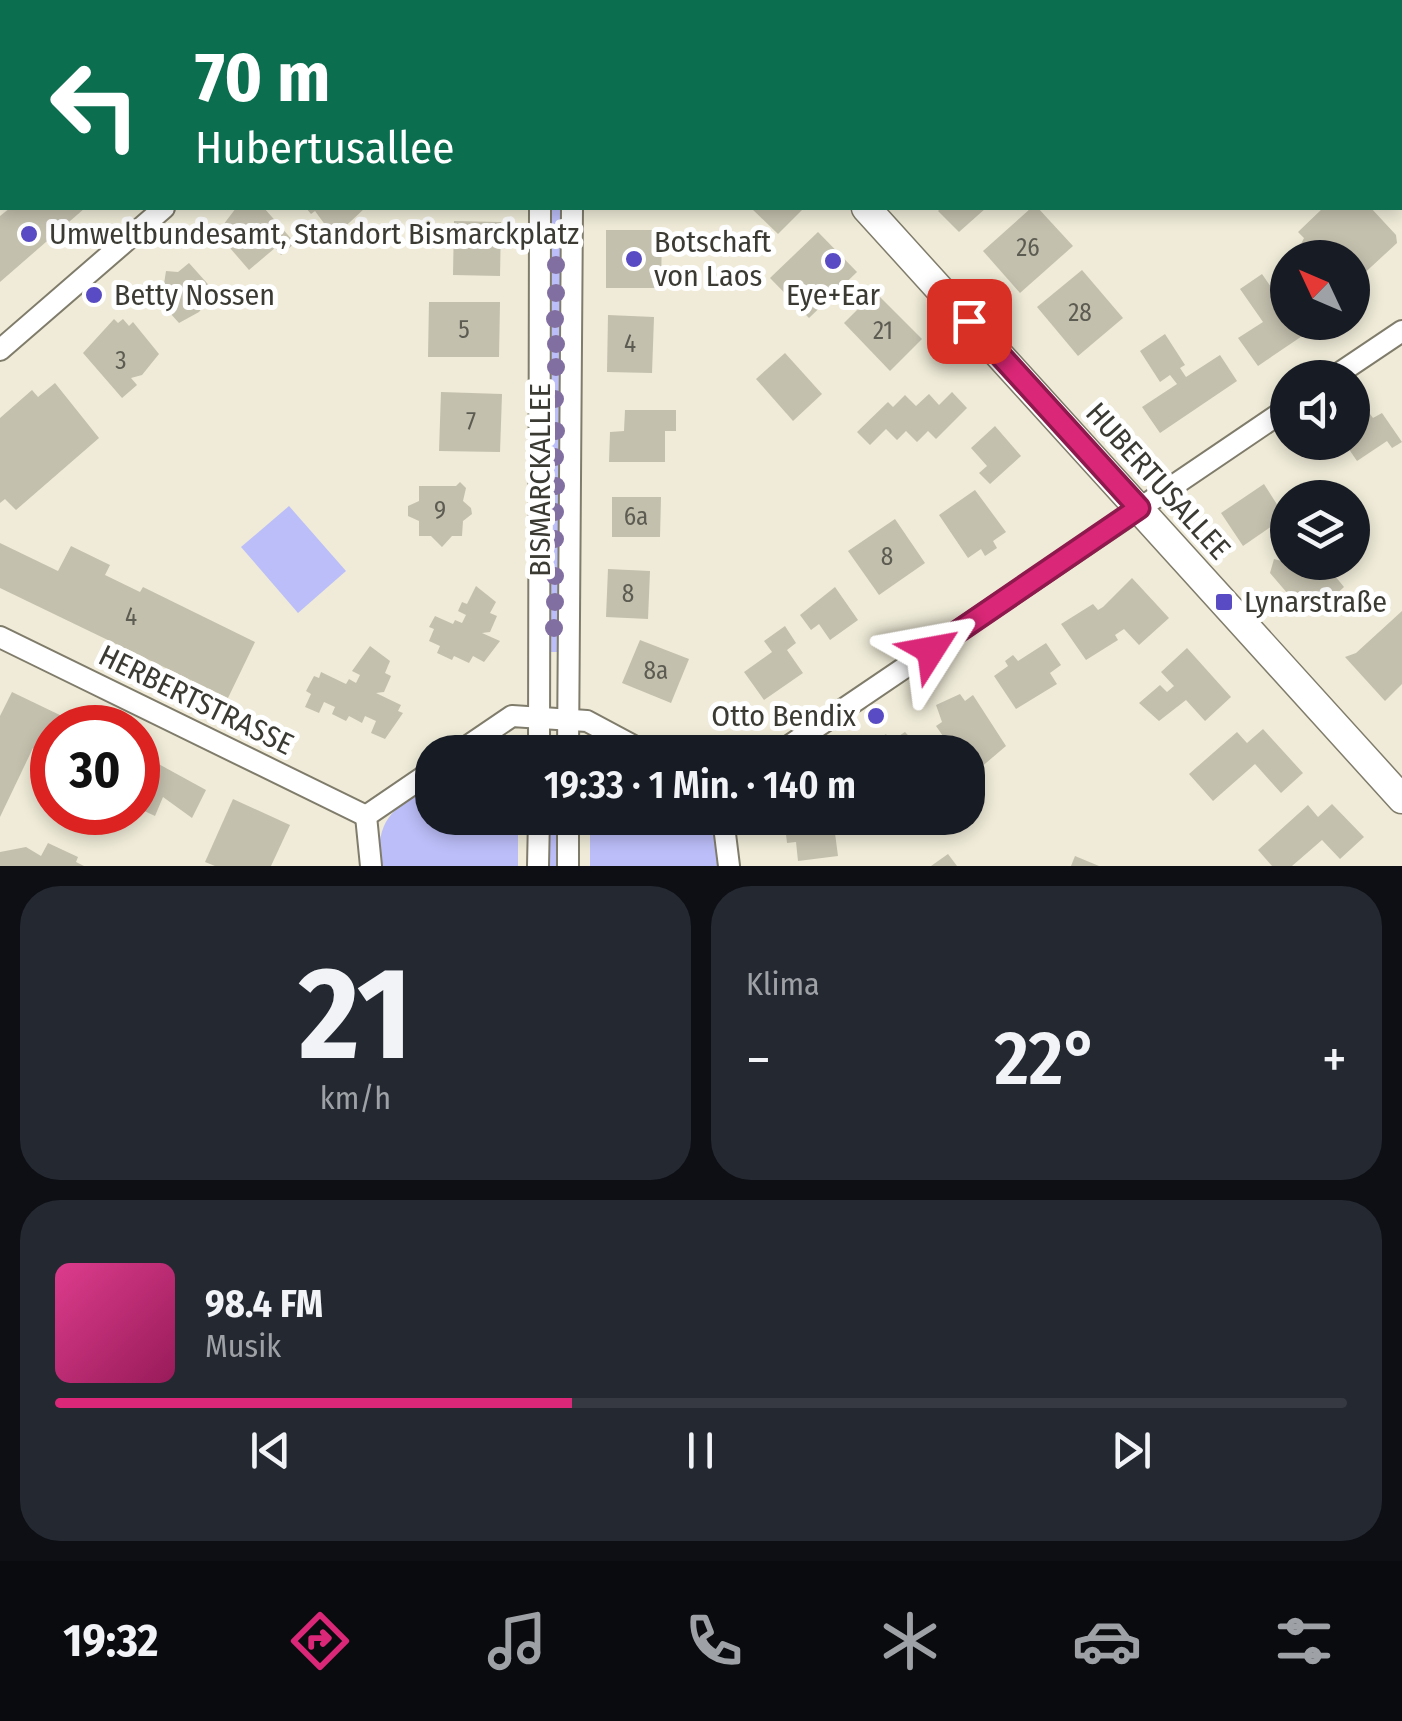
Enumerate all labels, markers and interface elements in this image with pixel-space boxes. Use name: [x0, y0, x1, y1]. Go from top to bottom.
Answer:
text: 70 m: [195, 36, 330, 120]
icon: left: [30, 40, 160, 170]
text: Hubertusallee: [195, 121, 454, 175]
place label: Umweltbundesamt, Standort Bismarckplatz: [49, 216, 579, 252]
marker: Umweltbundesamt, Standort Bismarckplatz: [18, 223, 40, 245]
place label: Botschaft von Laos: [654, 224, 771, 294]
house number: 26: [1016, 233, 1040, 263]
north arrow: [1270, 240, 1370, 340]
map controls: [1270, 240, 1370, 580]
marker: Botschaft von Laos: [623, 248, 645, 270]
marker: Eye+Ear: [822, 250, 844, 272]
place label: Betty Nossen: [114, 277, 275, 313]
place label: Eye+Ear: [786, 277, 881, 313]
pin: [927, 279, 1012, 364]
marker: Betty Nossen: [83, 284, 105, 306]
icon: arrive: [942, 294, 997, 349]
house number: 28: [1068, 298, 1092, 328]
house number: 5: [458, 315, 470, 345]
house number: 21: [873, 316, 893, 346]
house number: 4: [624, 329, 636, 359]
house number: 3: [115, 346, 127, 376]
button: sound: [1270, 360, 1370, 460]
street label: BISMARCKALLEE: [522, 383, 558, 577]
street label: HUBERTUSALLEE: [1078, 395, 1238, 567]
house number: 7: [466, 407, 476, 437]
button: layers: [1270, 480, 1370, 580]
house number: 9: [434, 496, 446, 526]
house number: 6a: [624, 502, 648, 532]
house number: 8: [881, 542, 893, 572]
house number: 8: [622, 579, 634, 609]
place label: Lynarstraße: [1244, 584, 1387, 620]
marker: Lynarstraße: [1213, 591, 1235, 613]
position arrow: [879, 598, 983, 702]
house number: 4: [125, 602, 137, 632]
street label: HERBERTSTRASSE: [93, 637, 299, 763]
house number: 8a: [644, 656, 668, 686]
place label: Otto Bendix: [711, 698, 857, 734]
speed limit sign: 30: [30, 705, 160, 835]
marker: Otto Bendix: [865, 705, 887, 727]
text: 19:33 · 1 Min. · 140 m: [544, 762, 856, 808]
text: 21: [299, 936, 412, 1092]
text: Klima: [746, 965, 820, 1003]
text: 22°: [994, 1014, 1098, 1104]
text: −: [746, 1027, 771, 1093]
text: +: [1322, 1027, 1347, 1093]
text: km/h: [320, 1079, 391, 1117]
text: 98.4 FM: [205, 1281, 323, 1327]
text: Musik: [205, 1327, 281, 1365]
icon: previous: [243, 1423, 298, 1478]
icon: pause: [673, 1423, 728, 1478]
icon: next: [1104, 1423, 1159, 1478]
icon: directions: [285, 1606, 355, 1676]
icon: music: [482, 1606, 552, 1676]
icon: phone: [679, 1606, 749, 1676]
icon: climate: [875, 1606, 945, 1676]
icon: car: [1072, 1606, 1142, 1676]
icon: filters: [1269, 1606, 1339, 1676]
text: 19:32: [63, 1614, 158, 1668]

